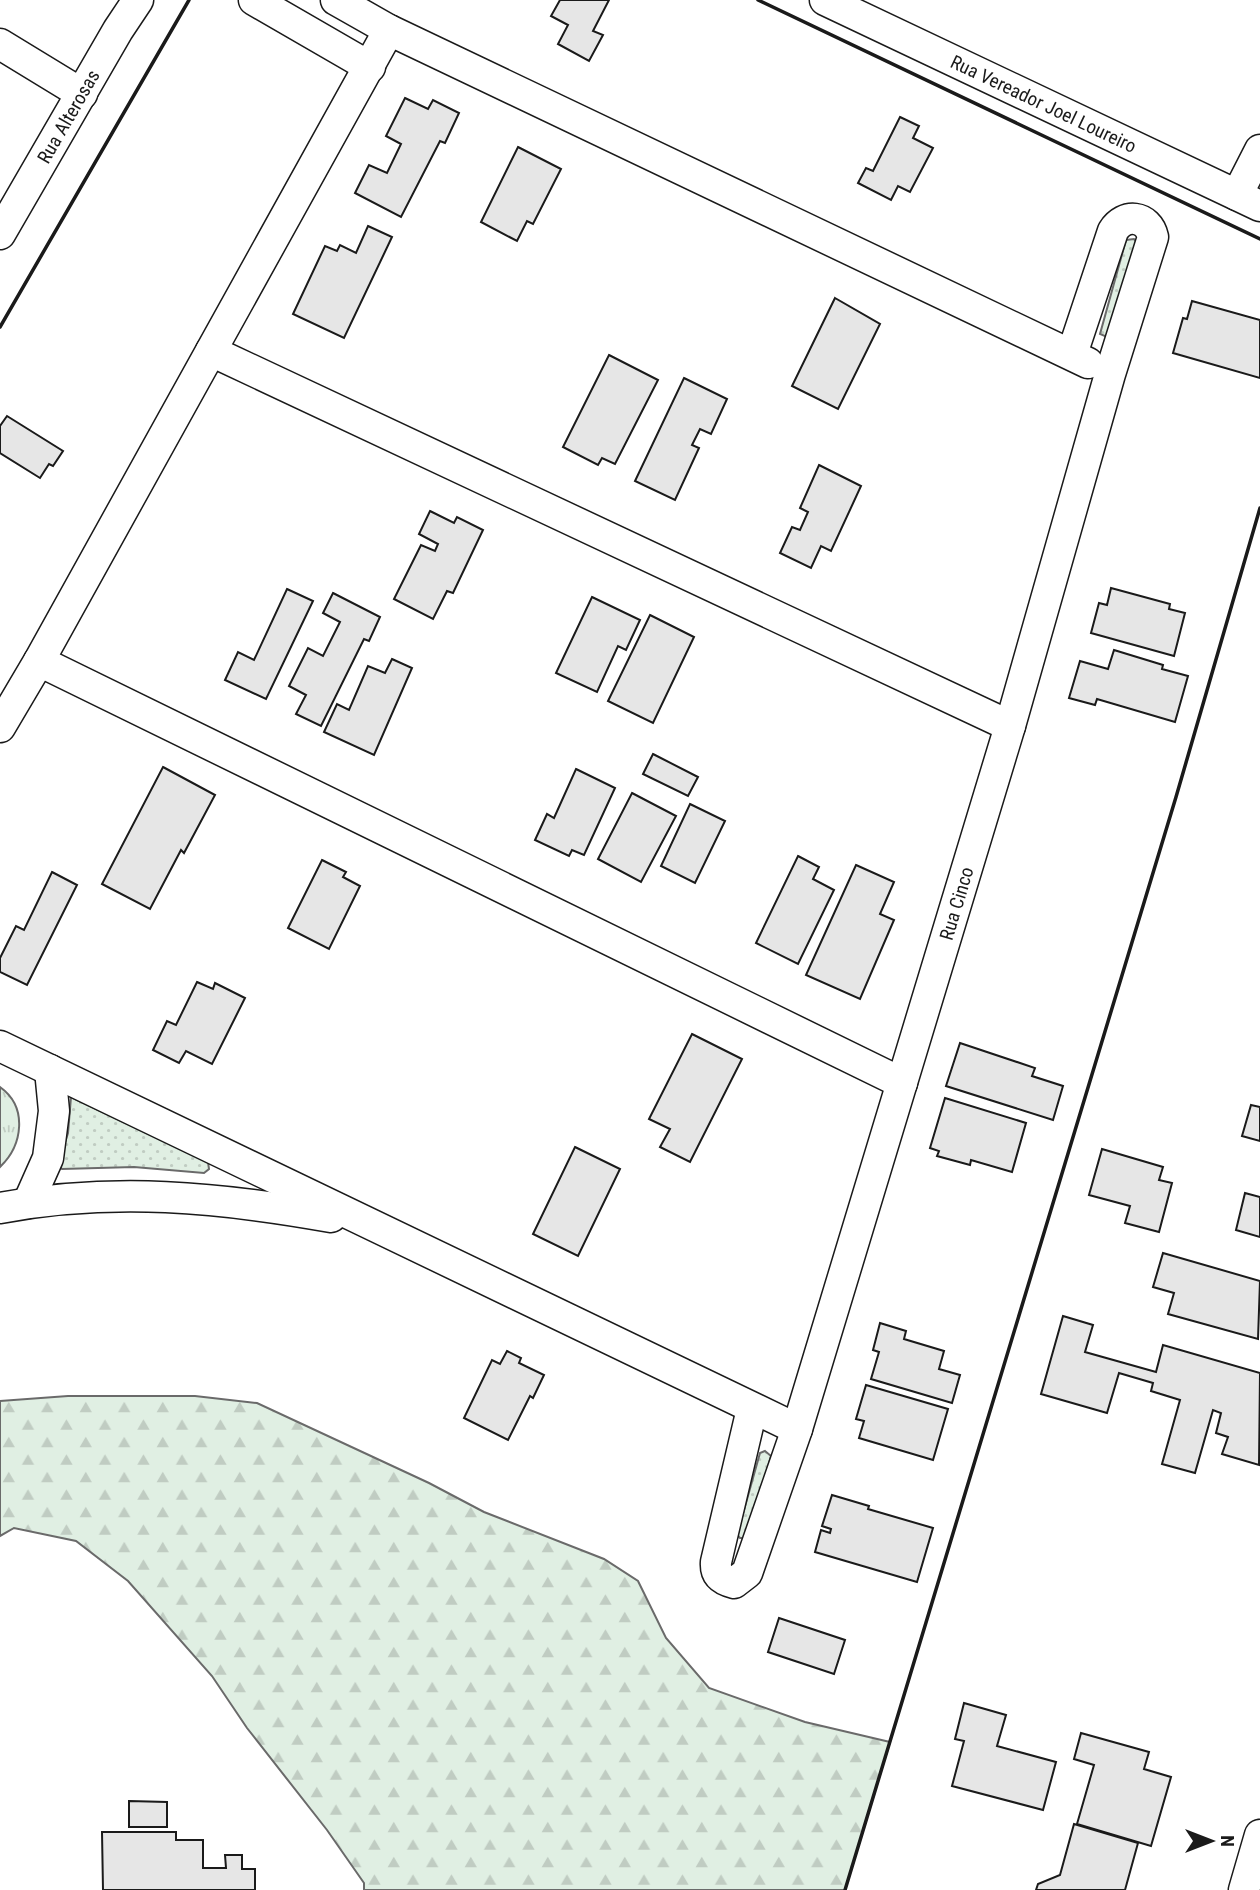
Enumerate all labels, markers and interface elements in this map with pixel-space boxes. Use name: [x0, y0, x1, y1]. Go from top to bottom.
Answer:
street label: Rua Vereador Joel Loureiro: [947, 50, 1140, 158]
street label: Rua Alterosas: [32, 66, 105, 167]
street label: Rua Cinco: [935, 864, 979, 943]
north arrow: [1176, 1806, 1246, 1876]
text: N: [1216, 1835, 1239, 1847]

